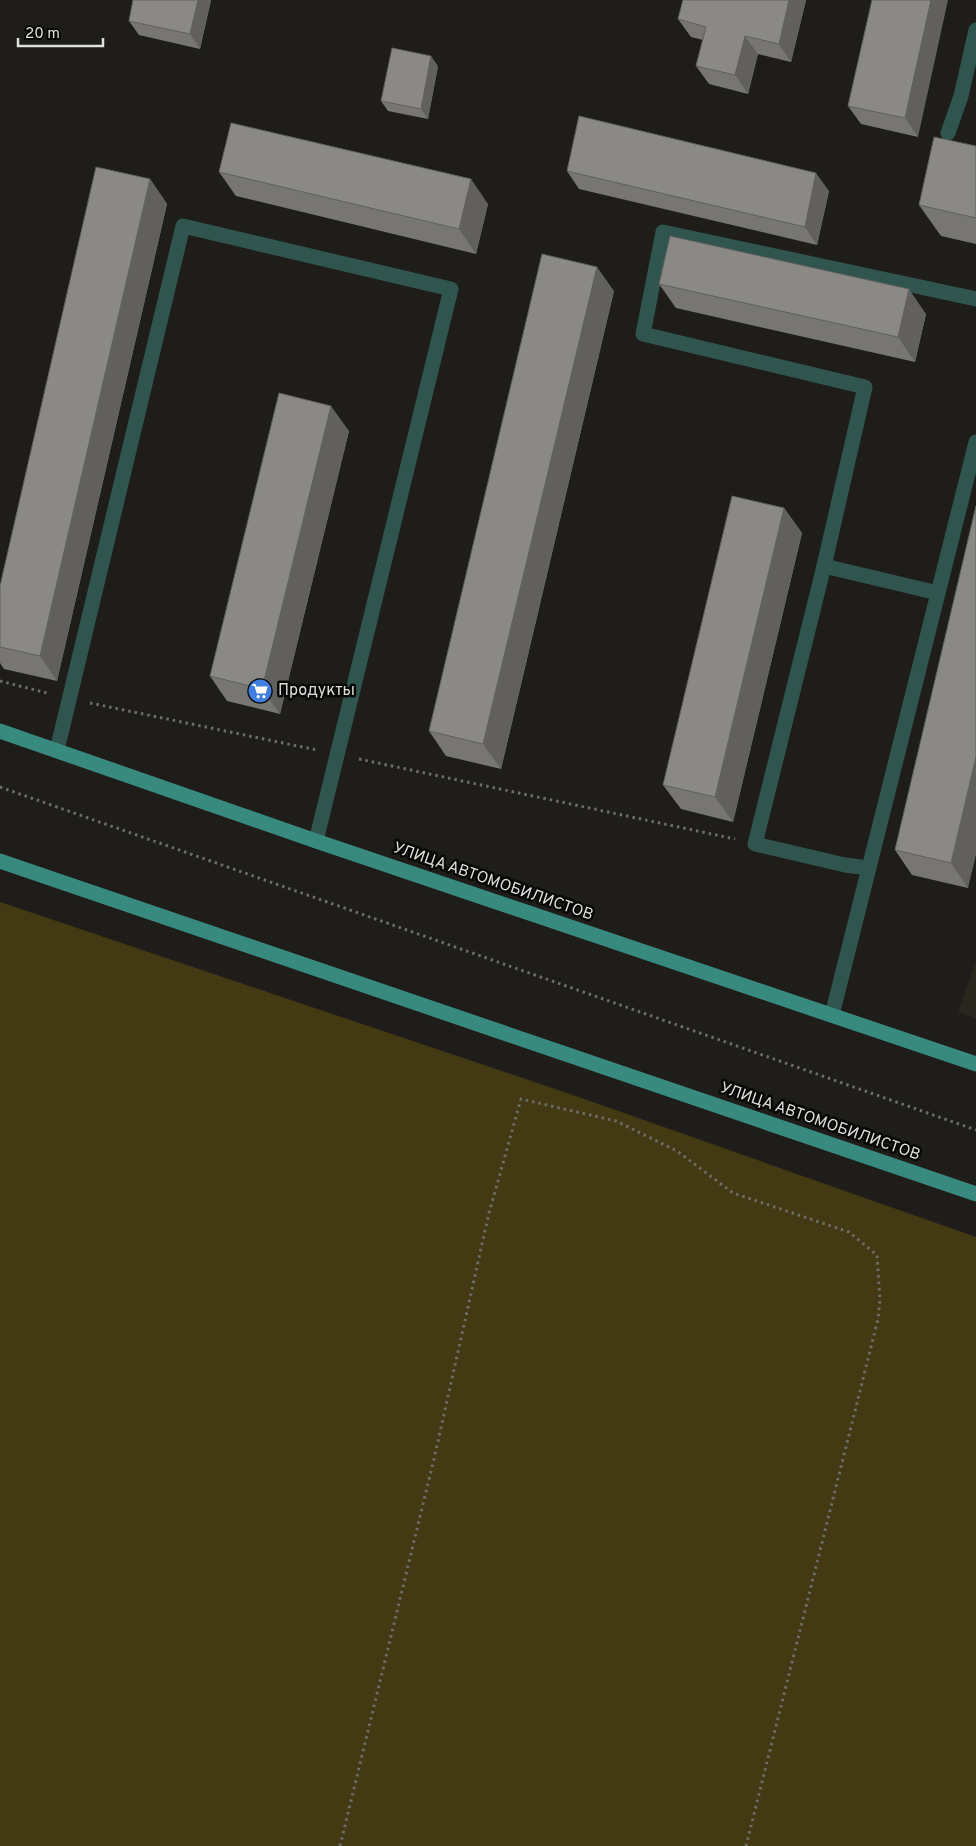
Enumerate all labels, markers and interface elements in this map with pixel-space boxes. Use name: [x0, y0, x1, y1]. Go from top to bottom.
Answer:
scale bar: [18, 15, 102, 47]
text: 20 m: [25, 25, 60, 44]
supermarket icon: Продукты: [247, 678, 273, 704]
place label: Продукты: [278, 681, 355, 701]
street label: УЛИЦА АВТОМОБИЛИСТОВ: [390, 838, 596, 926]
street label: УЛИЦА АВТОМОБИЛИСТОВ: [717, 1078, 923, 1166]

